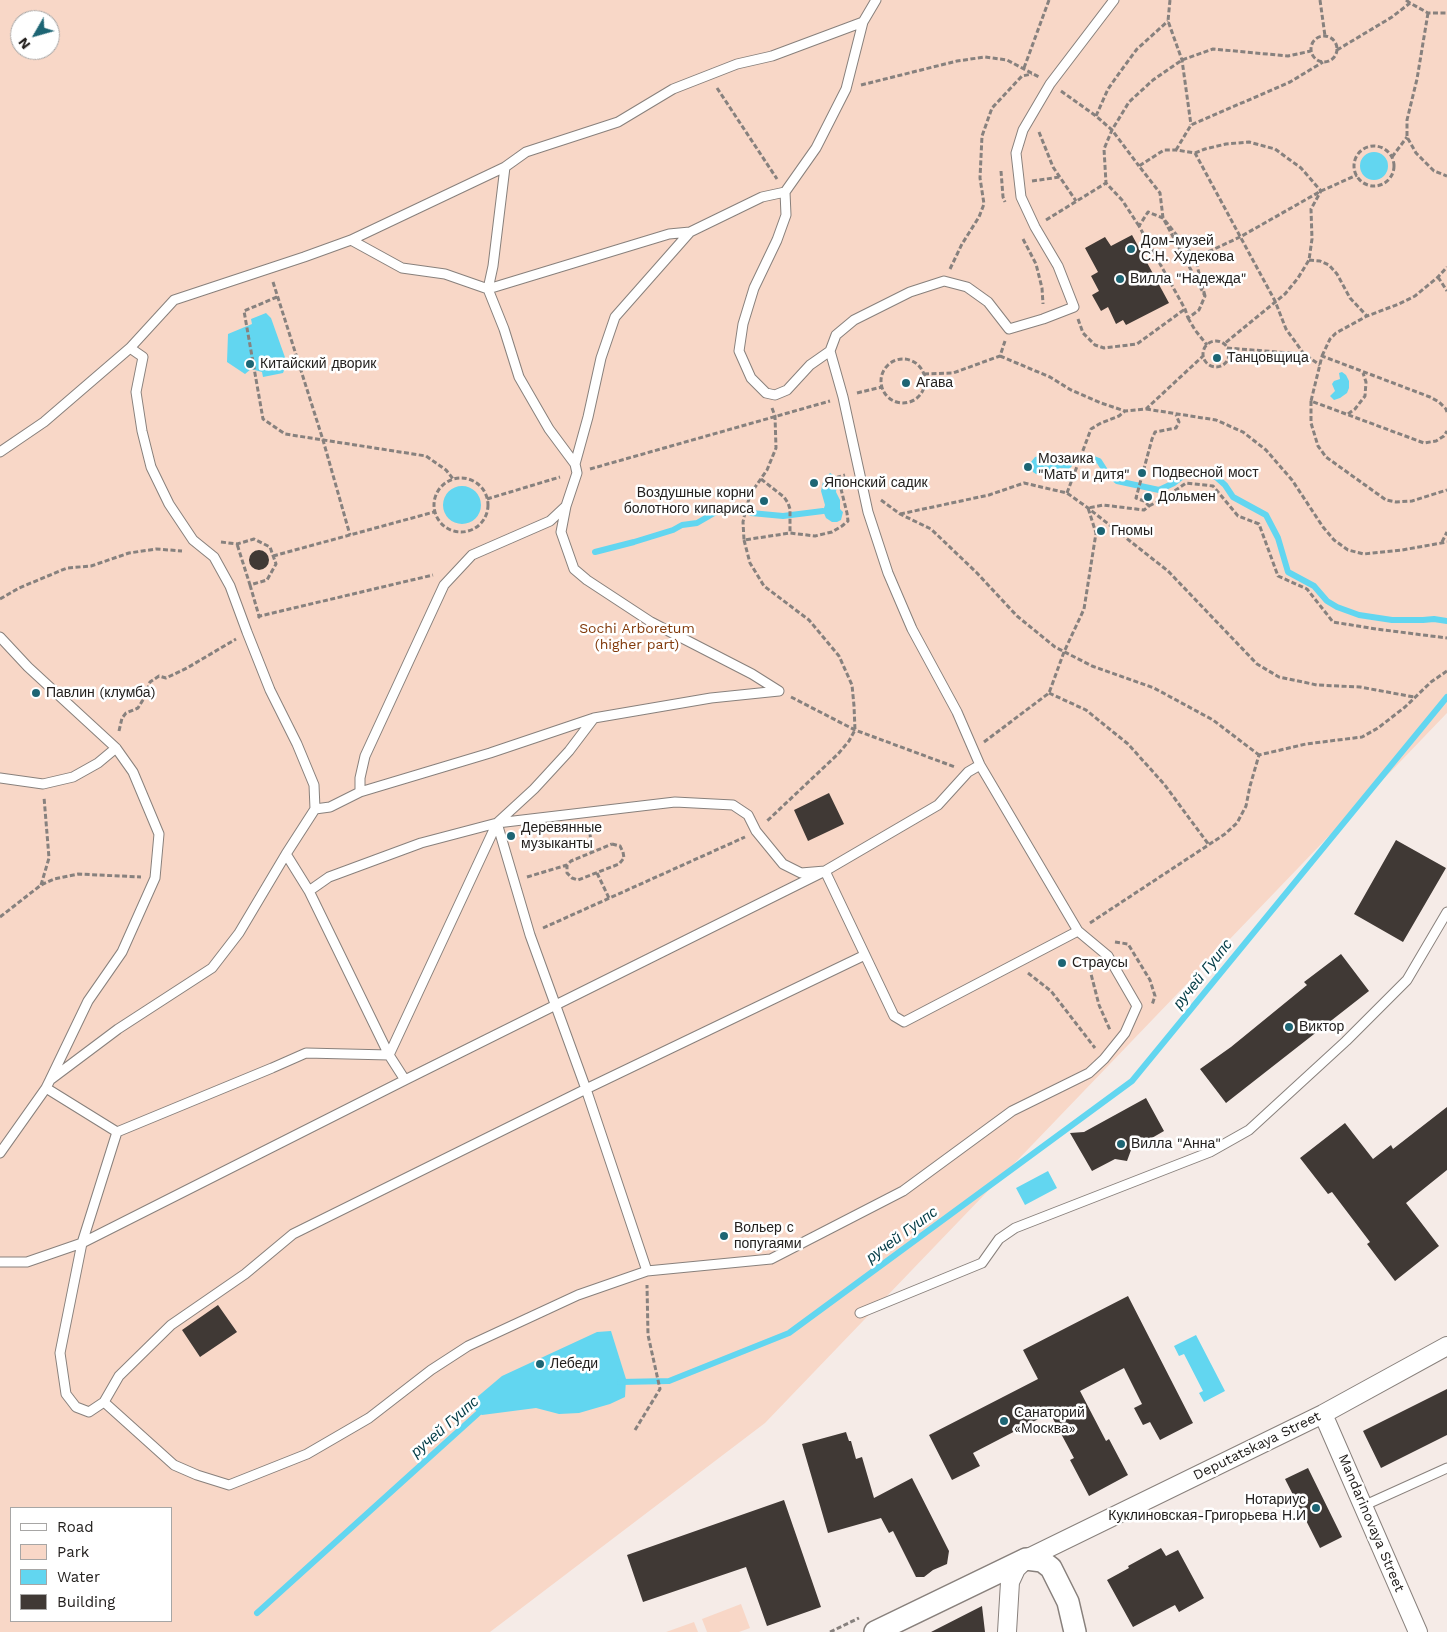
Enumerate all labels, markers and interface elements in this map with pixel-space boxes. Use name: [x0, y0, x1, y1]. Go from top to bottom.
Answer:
north arrow: [10, 10, 60, 60]
text: N: [14, 35, 33, 53]
place label: Дом-музей С.Н. Худекова: [1141, 233, 1234, 266]
marker: Дом-музей С.Н. Худекова: [1125, 243, 1137, 255]
place label: Вилла "Надежда": [1130, 271, 1246, 287]
marker: Вилла "Надежда": [1114, 273, 1126, 285]
place label: Танцовщица: [1227, 350, 1309, 366]
marker: Танцовщица: [1211, 352, 1223, 364]
place label: Китайский дворик: [260, 356, 376, 372]
marker: Китайский дворик: [244, 358, 256, 370]
place label: Агава: [916, 375, 953, 391]
marker: Агава: [900, 377, 912, 389]
place label: Мозаика "Мать и дитя": [1038, 451, 1130, 484]
marker: Мозаика "Мать и дитя": [1022, 461, 1034, 473]
place label: Подвесной мост: [1152, 465, 1259, 481]
marker: Подвесной мост: [1136, 467, 1148, 479]
place label: Японский садик: [824, 475, 928, 491]
marker: Японский садик: [808, 477, 820, 489]
place label: Воздушные корни болотного кипариса: [624, 485, 754, 518]
place label: Дольмен: [1158, 489, 1216, 505]
marker: Дольмен: [1142, 491, 1154, 503]
marker: Воздушные корни болотного кипариса: [758, 495, 770, 507]
place label: Гномы: [1111, 523, 1153, 539]
marker: Гномы: [1095, 525, 1107, 537]
park label: Sochi Arboretum (higher part): [579, 621, 695, 654]
place label: Павлин (клумба): [46, 685, 156, 701]
marker: Павлин (клумба): [30, 687, 42, 699]
place label: Деревянные музыканты: [521, 820, 602, 852]
marker: Деревянные музыканты: [505, 830, 517, 842]
water label: ручей Гуипс: [1170, 936, 1236, 1012]
place label: Страусы: [1072, 955, 1128, 971]
marker: Страусы: [1056, 957, 1068, 969]
place label: Виктор: [1299, 1019, 1344, 1035]
marker: Виктор: [1283, 1021, 1295, 1033]
place label: Вилла "Анна": [1131, 1136, 1221, 1152]
marker: Вилла "Анна": [1115, 1138, 1127, 1150]
water label: ручей Гуипс: [863, 1203, 941, 1267]
place label: Вольер с попугаями: [734, 1220, 802, 1252]
marker: Вольер с попугаями: [718, 1230, 730, 1242]
place label: Лебеди: [550, 1356, 598, 1372]
marker: Лебеди: [534, 1358, 546, 1370]
water label: ручей Гуипс: [407, 1393, 483, 1461]
place label: Санаторий «Москва»: [1014, 1405, 1085, 1438]
street label: Deputatskaya Street: [1191, 1408, 1323, 1484]
marker: Санаторий «Москва»: [998, 1415, 1010, 1427]
street label: Mandarinovaya Street: [1334, 1452, 1408, 1594]
place label: Нотариус Куклиновская-Григорьева Н.И: [1108, 1492, 1306, 1524]
marker: Нотариус Куклиновская-Григорьева Н.И: [1310, 1502, 1322, 1514]
legend: [10, 1507, 172, 1622]
text: Road: [57, 1518, 94, 1536]
text: Park: [57, 1543, 89, 1561]
text: Water: [57, 1568, 100, 1586]
text: Building: [57, 1593, 115, 1611]

